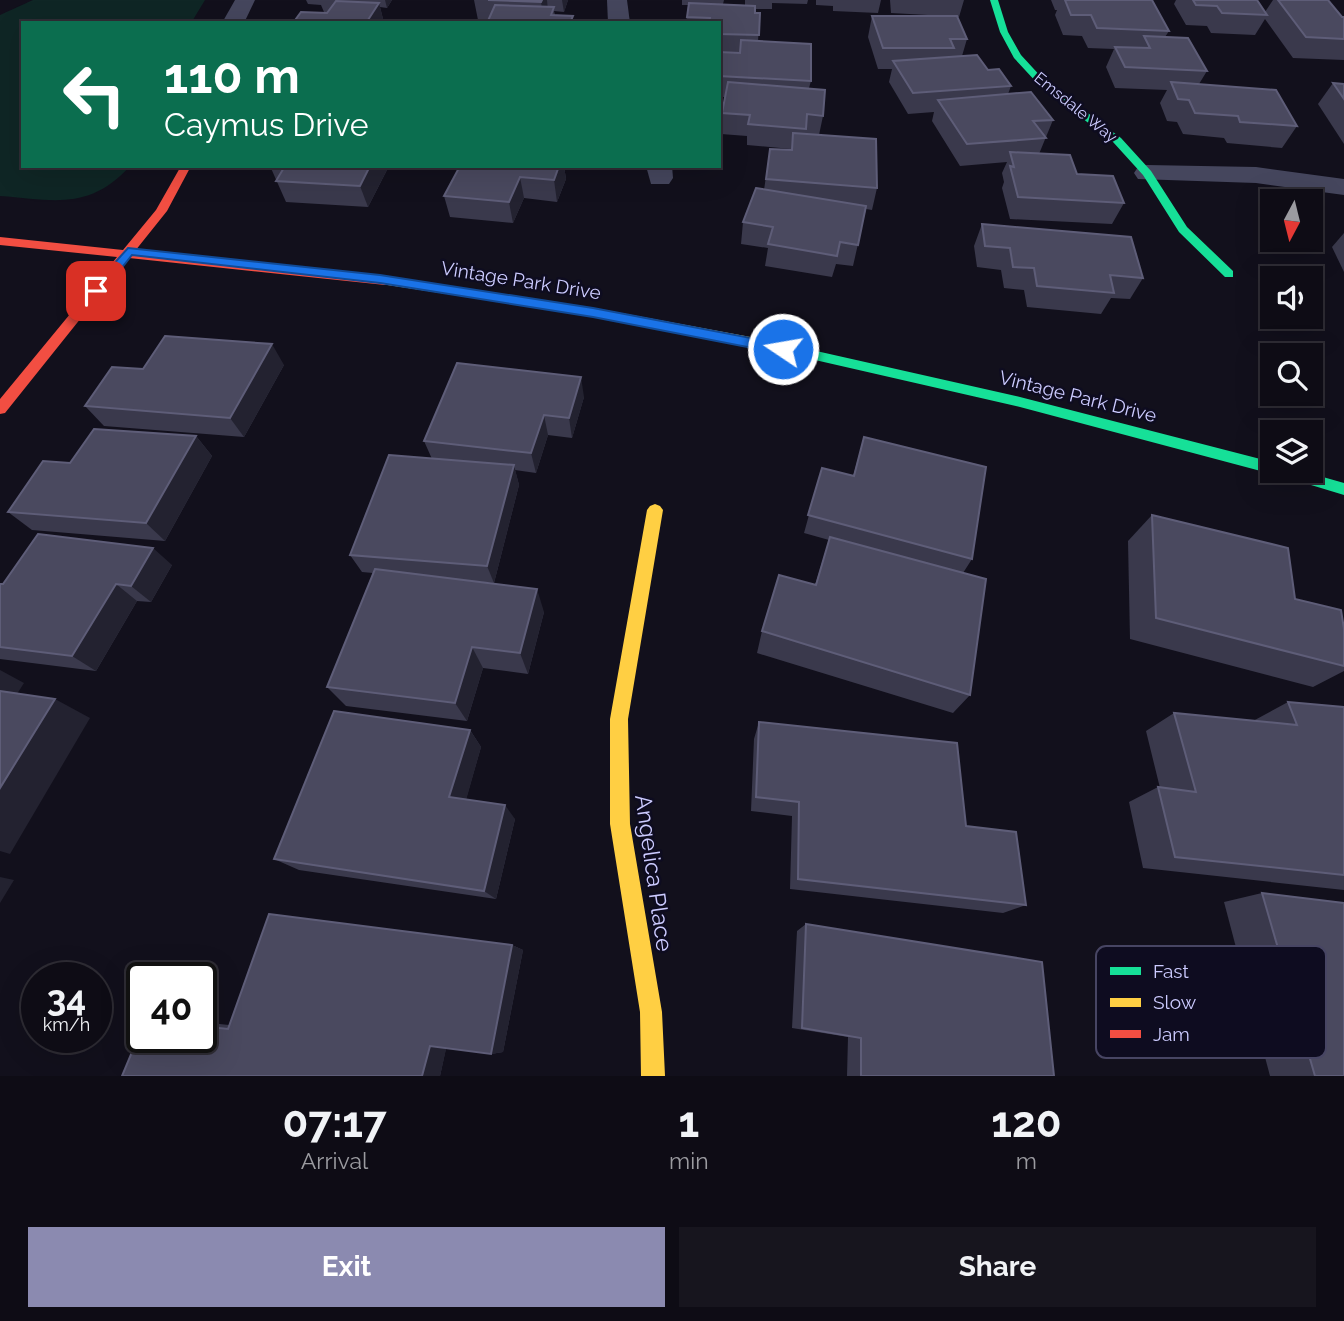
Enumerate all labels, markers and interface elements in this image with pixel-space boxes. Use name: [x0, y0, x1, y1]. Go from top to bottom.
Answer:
text: 110 m: [164, 47, 300, 104]
icon: left: [49, 49, 140, 140]
street label: Emsdale Way: [1030, 68, 1121, 147]
text: Caymus Drive: [164, 106, 369, 143]
north arrow: [1260, 189, 1323, 252]
map controls: [1260, 189, 1323, 483]
street label: Vintage Park Drive: [440, 257, 602, 303]
pin: [66, 261, 126, 321]
button: sound: [1260, 266, 1323, 329]
icon: arrive: [77, 272, 115, 310]
position arrow: [746, 312, 820, 386]
button: search: [1260, 343, 1323, 406]
street label: Vintage Park Drive: [997, 366, 1159, 426]
button: layers: [1260, 420, 1323, 483]
street label: Angelica Place: [630, 793, 679, 953]
legend: [1096, 946, 1326, 1058]
text: Fast: [1153, 960, 1189, 982]
speed limit sign: 40: [126, 962, 217, 1053]
text: 34: [47, 978, 86, 1019]
text: Slow: [1153, 991, 1197, 1013]
text: km/h: [43, 1014, 90, 1035]
text: Jam: [1153, 1023, 1190, 1045]
text: 07:17: [283, 1098, 387, 1147]
text: 1: [679, 1098, 699, 1147]
text: 120: [991, 1098, 1061, 1147]
text: Arrival: [301, 1147, 368, 1174]
text: min: [669, 1147, 709, 1174]
text: m: [1016, 1147, 1037, 1174]
button: Exit: [28, 1227, 665, 1307]
button: Share: [679, 1227, 1316, 1307]

